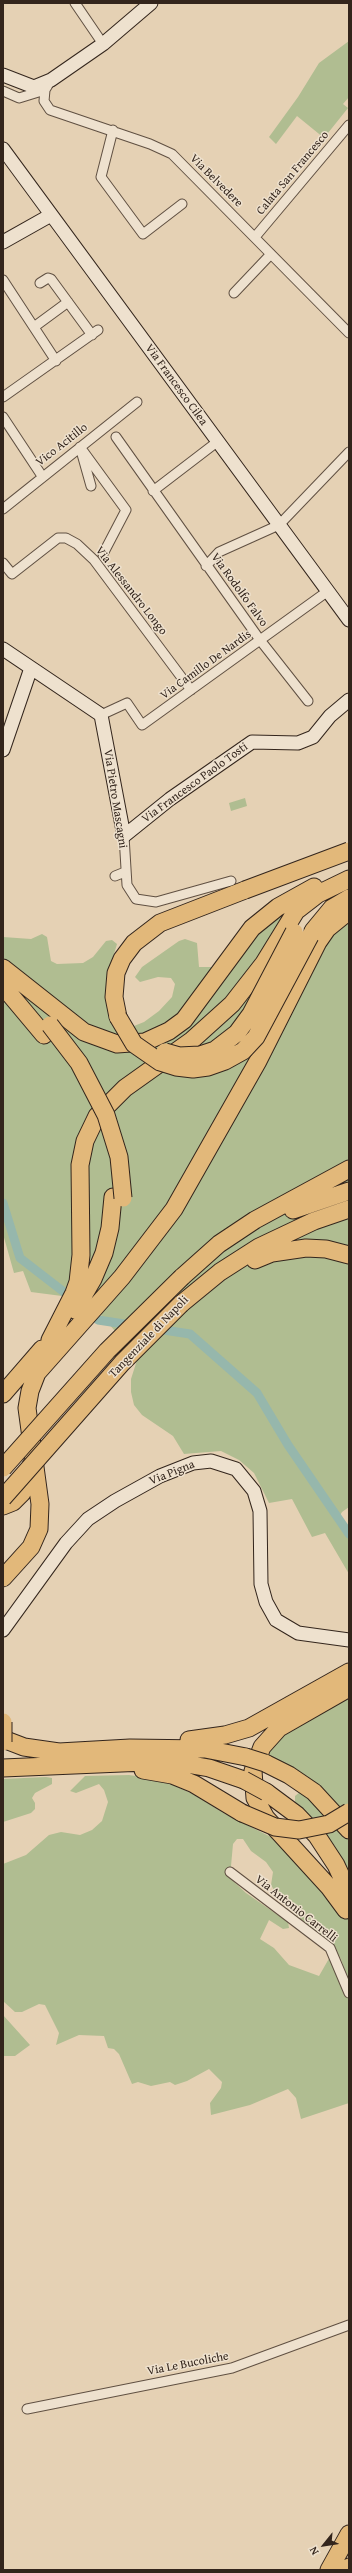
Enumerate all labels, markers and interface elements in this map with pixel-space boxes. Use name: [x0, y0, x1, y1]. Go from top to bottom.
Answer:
street label: Calata San Francesco: [254, 128, 332, 218]
street label: Via Belvedere: [186, 151, 246, 211]
street label: Via Francesco Cilea: [142, 342, 210, 428]
street label: Vico Acitillo: [33, 420, 91, 470]
street label: Via Alessandro Longo: [92, 544, 170, 638]
street label: Via Rodolfo Falvo: [207, 550, 271, 630]
street label: Via Camillo De Nardis: [158, 627, 254, 703]
street label: Via Francesco Paolo Tosti: [139, 740, 251, 826]
street label: Via Pietro Mascagni: [100, 748, 130, 850]
street label: Tangenziale di Napoli: [106, 1293, 192, 1381]
street label: Via Pigna: [147, 1457, 197, 1489]
street label: Via Antonio Carrelli: [252, 1872, 340, 1946]
street label: Via Le Bucoliche: [146, 2349, 230, 2379]
north arrow: [304, 2525, 344, 2565]
text: N: [305, 2544, 322, 2558]

